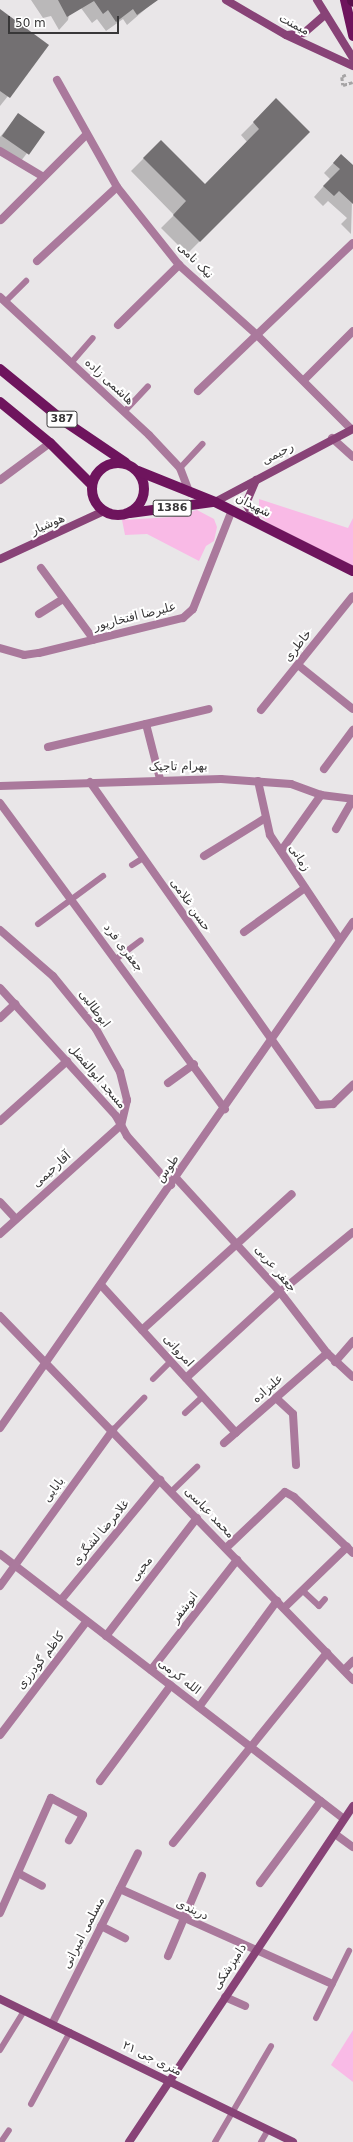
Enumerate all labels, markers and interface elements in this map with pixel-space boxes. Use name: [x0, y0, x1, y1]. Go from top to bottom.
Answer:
scale bar: [10, 8, 121, 34]
street label: میمنت: [276, 11, 312, 39]
text: 50 m: [15, 16, 46, 30]
street label: نیک نامی: [174, 240, 216, 282]
street label: هاشمی زاده: [82, 356, 136, 408]
road number: 387: [46, 410, 78, 428]
street label: رحیمی: [260, 440, 296, 468]
street label: شهیدان: [233, 491, 273, 521]
road number: 1386: [152, 499, 192, 517]
street label: هوشیار: [29, 511, 67, 539]
street label: علیرضا افتخارپور: [92, 600, 178, 634]
street label: خاطری: [281, 627, 315, 665]
street label: بهرام تاجیک: [148, 759, 208, 775]
street label: زمانی: [285, 842, 313, 874]
street label: حسن غلامی: [167, 876, 213, 934]
street label: جعفری فرد: [100, 921, 146, 975]
street label: ابوطالبی: [75, 987, 113, 1031]
street label: مسجد ابوالفضل: [65, 1042, 129, 1112]
street label: آقارحیمی: [30, 1149, 74, 1191]
street label: طوس: [153, 1152, 183, 1186]
street label: جعفر عربی: [251, 1243, 299, 1295]
street label: امروانی: [160, 1332, 196, 1370]
street label: علیزاده: [250, 1372, 286, 1406]
street label: بابایی: [40, 1475, 68, 1505]
street label: محمد عباسی: [181, 1484, 237, 1542]
street label: غلامرضا لشگری: [69, 1497, 133, 1569]
street label: محبی: [128, 1554, 156, 1584]
street label: انوشفر: [168, 1590, 202, 1626]
street label: کاظم گودرزی: [14, 1629, 68, 1693]
street label: الله کرمی: [155, 1656, 203, 1698]
street label: مسلمی امیرانی: [60, 1895, 108, 1971]
street label: دربندی: [174, 1896, 210, 1924]
street label: دامپزشکی: [210, 1941, 250, 1993]
street label: ۲۱ متری جی: [120, 2039, 184, 2079]

